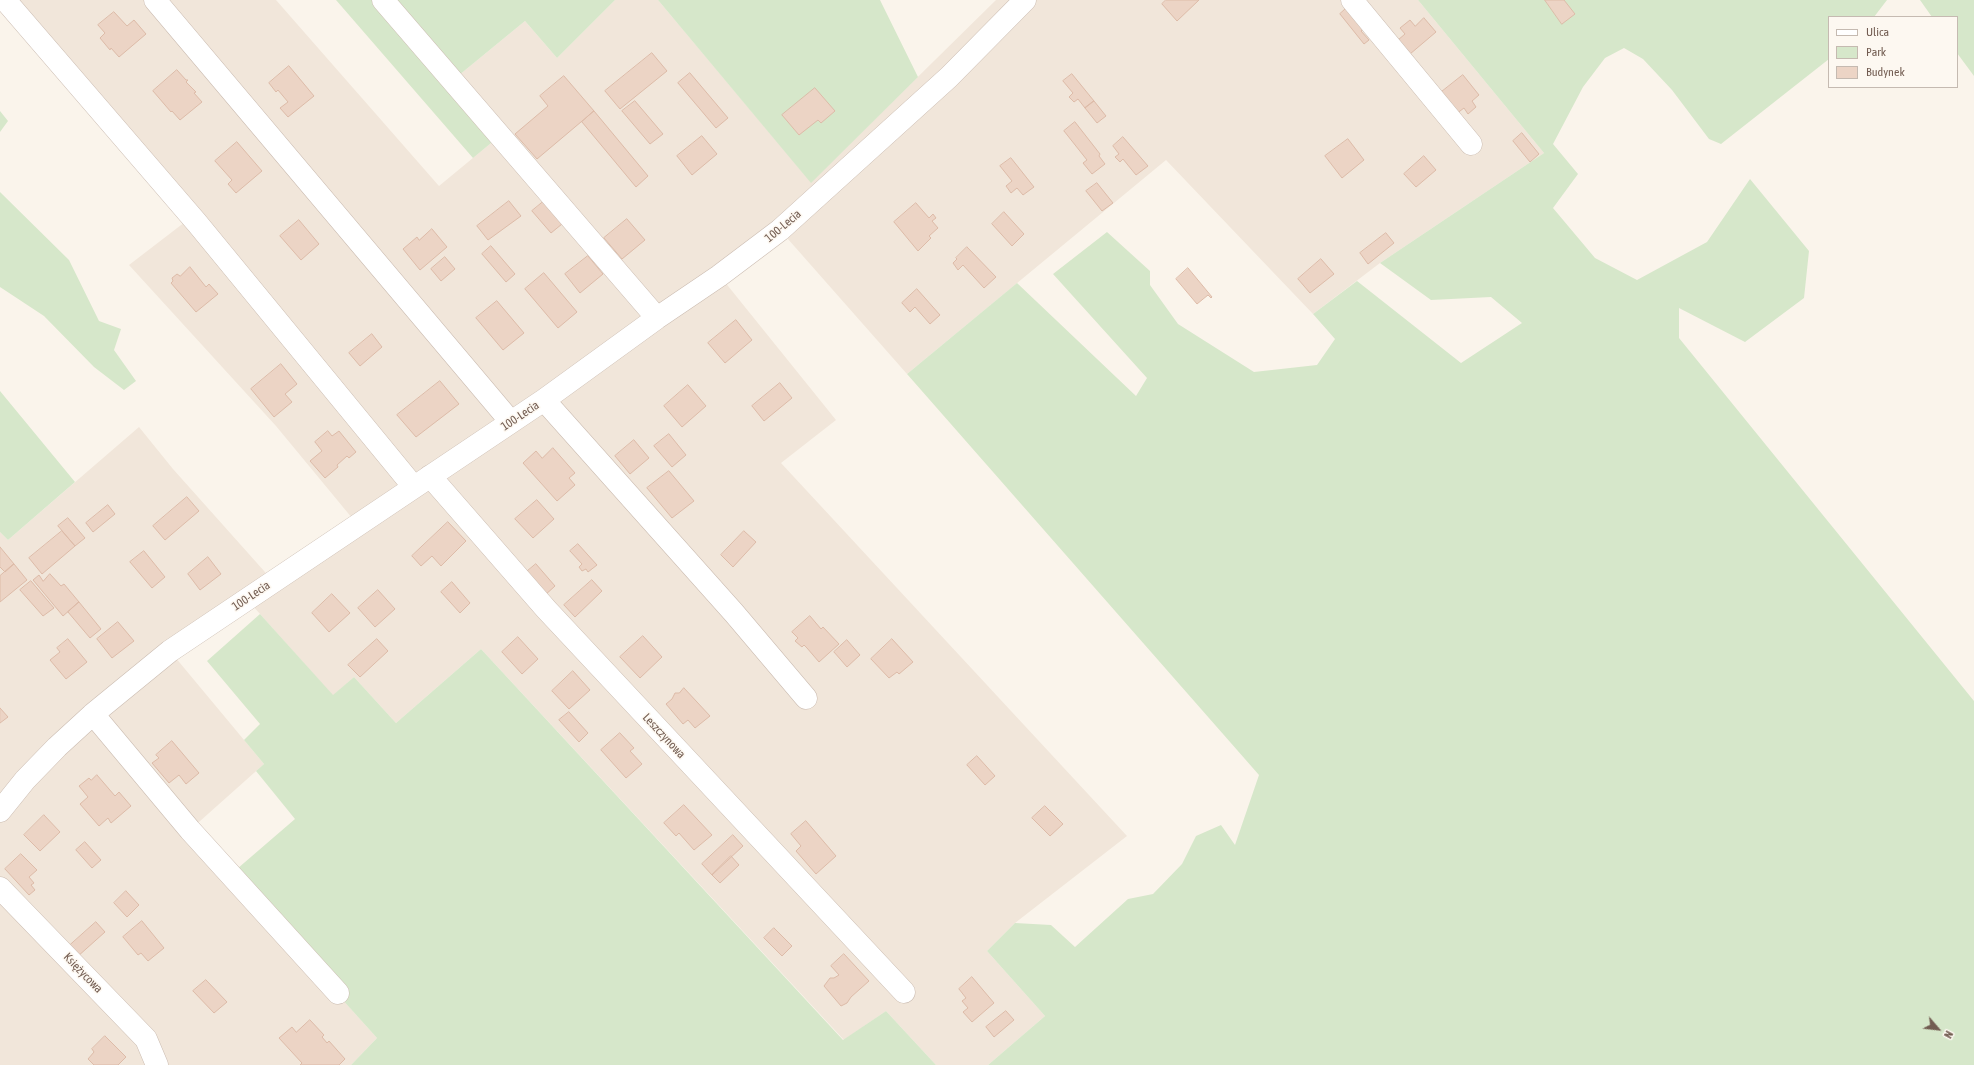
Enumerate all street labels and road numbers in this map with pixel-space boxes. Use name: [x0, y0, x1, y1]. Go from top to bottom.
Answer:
street label: 100-Lecia: [762, 207, 804, 245]
street label: 100-Lecia: [498, 398, 542, 434]
street label: 100-Lecia: [229, 578, 273, 614]
street label: Leszczynowa: [640, 711, 688, 761]
street label: Księżycowa: [60, 950, 106, 996]

